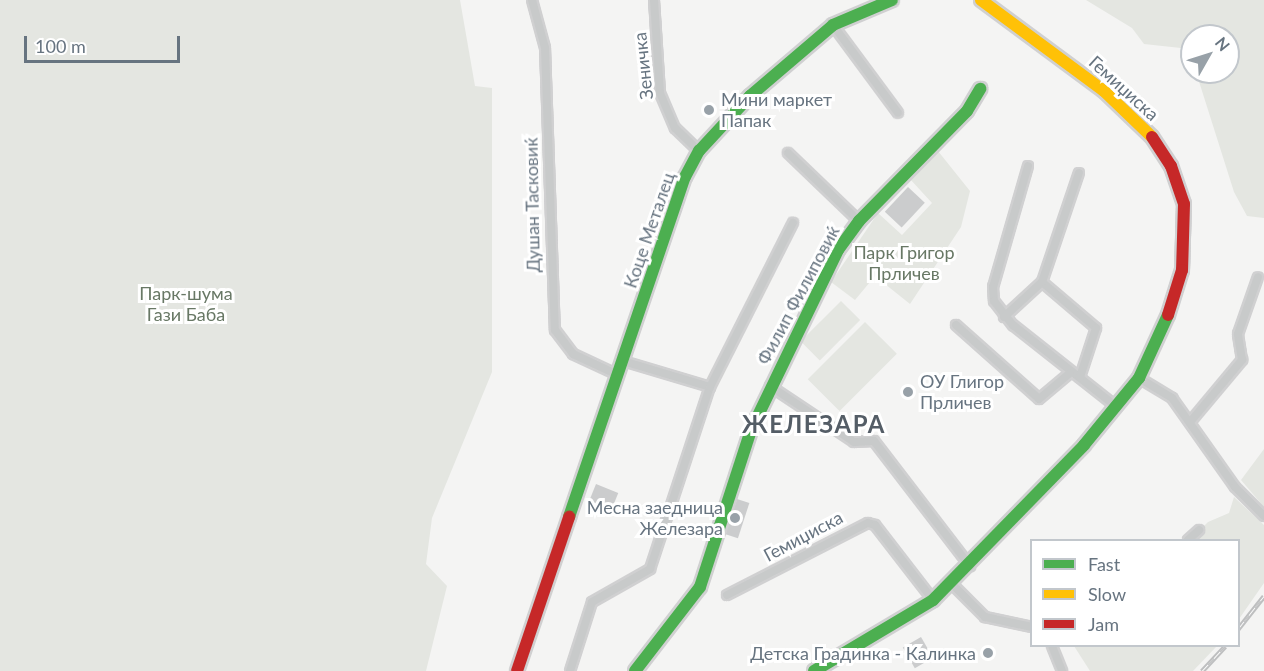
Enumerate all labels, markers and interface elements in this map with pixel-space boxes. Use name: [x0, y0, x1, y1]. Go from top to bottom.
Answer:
scale bar: [27, 24, 183, 62]
north arrow: [1180, 24, 1240, 84]
street label: Зеничка: [629, 31, 657, 101]
text: N: [1212, 33, 1234, 54]
text: 100 m: [35, 35, 86, 57]
street label: Гемиџиска: [1085, 51, 1163, 125]
place label: Мини маркет Папак: [721, 89, 832, 132]
marker: Мини маркет Папак: [702, 103, 716, 117]
street label: Душан Тасковиќ: [520, 137, 544, 273]
street label: Коце Металец: [619, 169, 679, 291]
street label: Филип Филиповиќ: [752, 222, 844, 368]
park label: Парк Григор Прличев: [853, 242, 955, 284]
park label: Парк-шума Гази Баба: [139, 283, 233, 326]
place label: ОУ Глигор Прличев: [920, 371, 1004, 413]
marker: ОУ Глигор Прличев: [901, 385, 915, 399]
district label: ЖЕЛЕЗАРА: [742, 410, 886, 438]
place label: Месна заедница Железара: [587, 497, 723, 540]
street label: Гемиџиска: [760, 506, 846, 566]
marker: Месна заедница Железара: [728, 511, 742, 525]
legend: [1030, 539, 1240, 647]
text: Fast: [1088, 553, 1120, 575]
text: Slow: [1088, 583, 1126, 605]
text: Jam: [1088, 613, 1119, 635]
place label: Детска Градинка - Калинка: [750, 642, 976, 664]
marker: Детска Градинка - Калинка: [981, 646, 995, 660]

